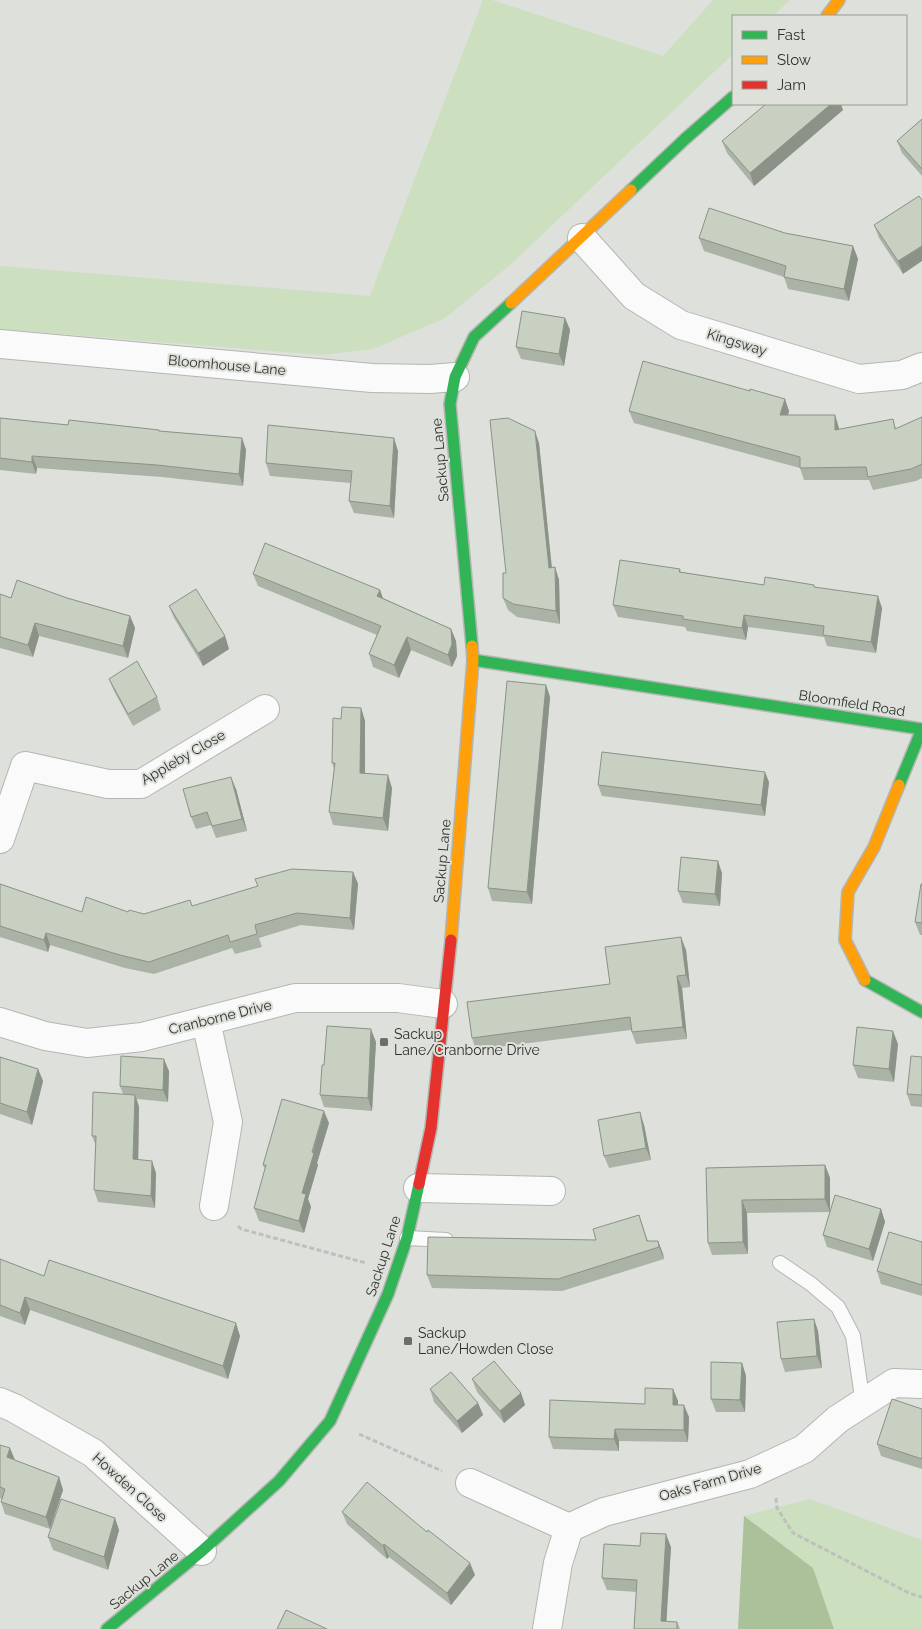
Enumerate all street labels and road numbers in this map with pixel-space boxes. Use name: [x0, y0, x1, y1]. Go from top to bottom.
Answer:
street label: Kingsway: [705, 325, 769, 359]
street label: Bloomhouse Lane: [167, 352, 287, 378]
street label: Sackup Lane: [428, 417, 452, 503]
street label: Bloomfield Road: [798, 687, 906, 719]
street label: Appleby Close: [138, 726, 228, 788]
street label: Sackup Lane: [430, 818, 454, 904]
street label: Cranborne Drive: [167, 996, 273, 1038]
street label: Sackup Lane: [362, 1214, 404, 1298]
street label: Howden Close: [89, 1449, 171, 1525]
street label: Oaks Farm Drive: [657, 1460, 763, 1504]
street label: Sackup Lane: [106, 1547, 182, 1613]

